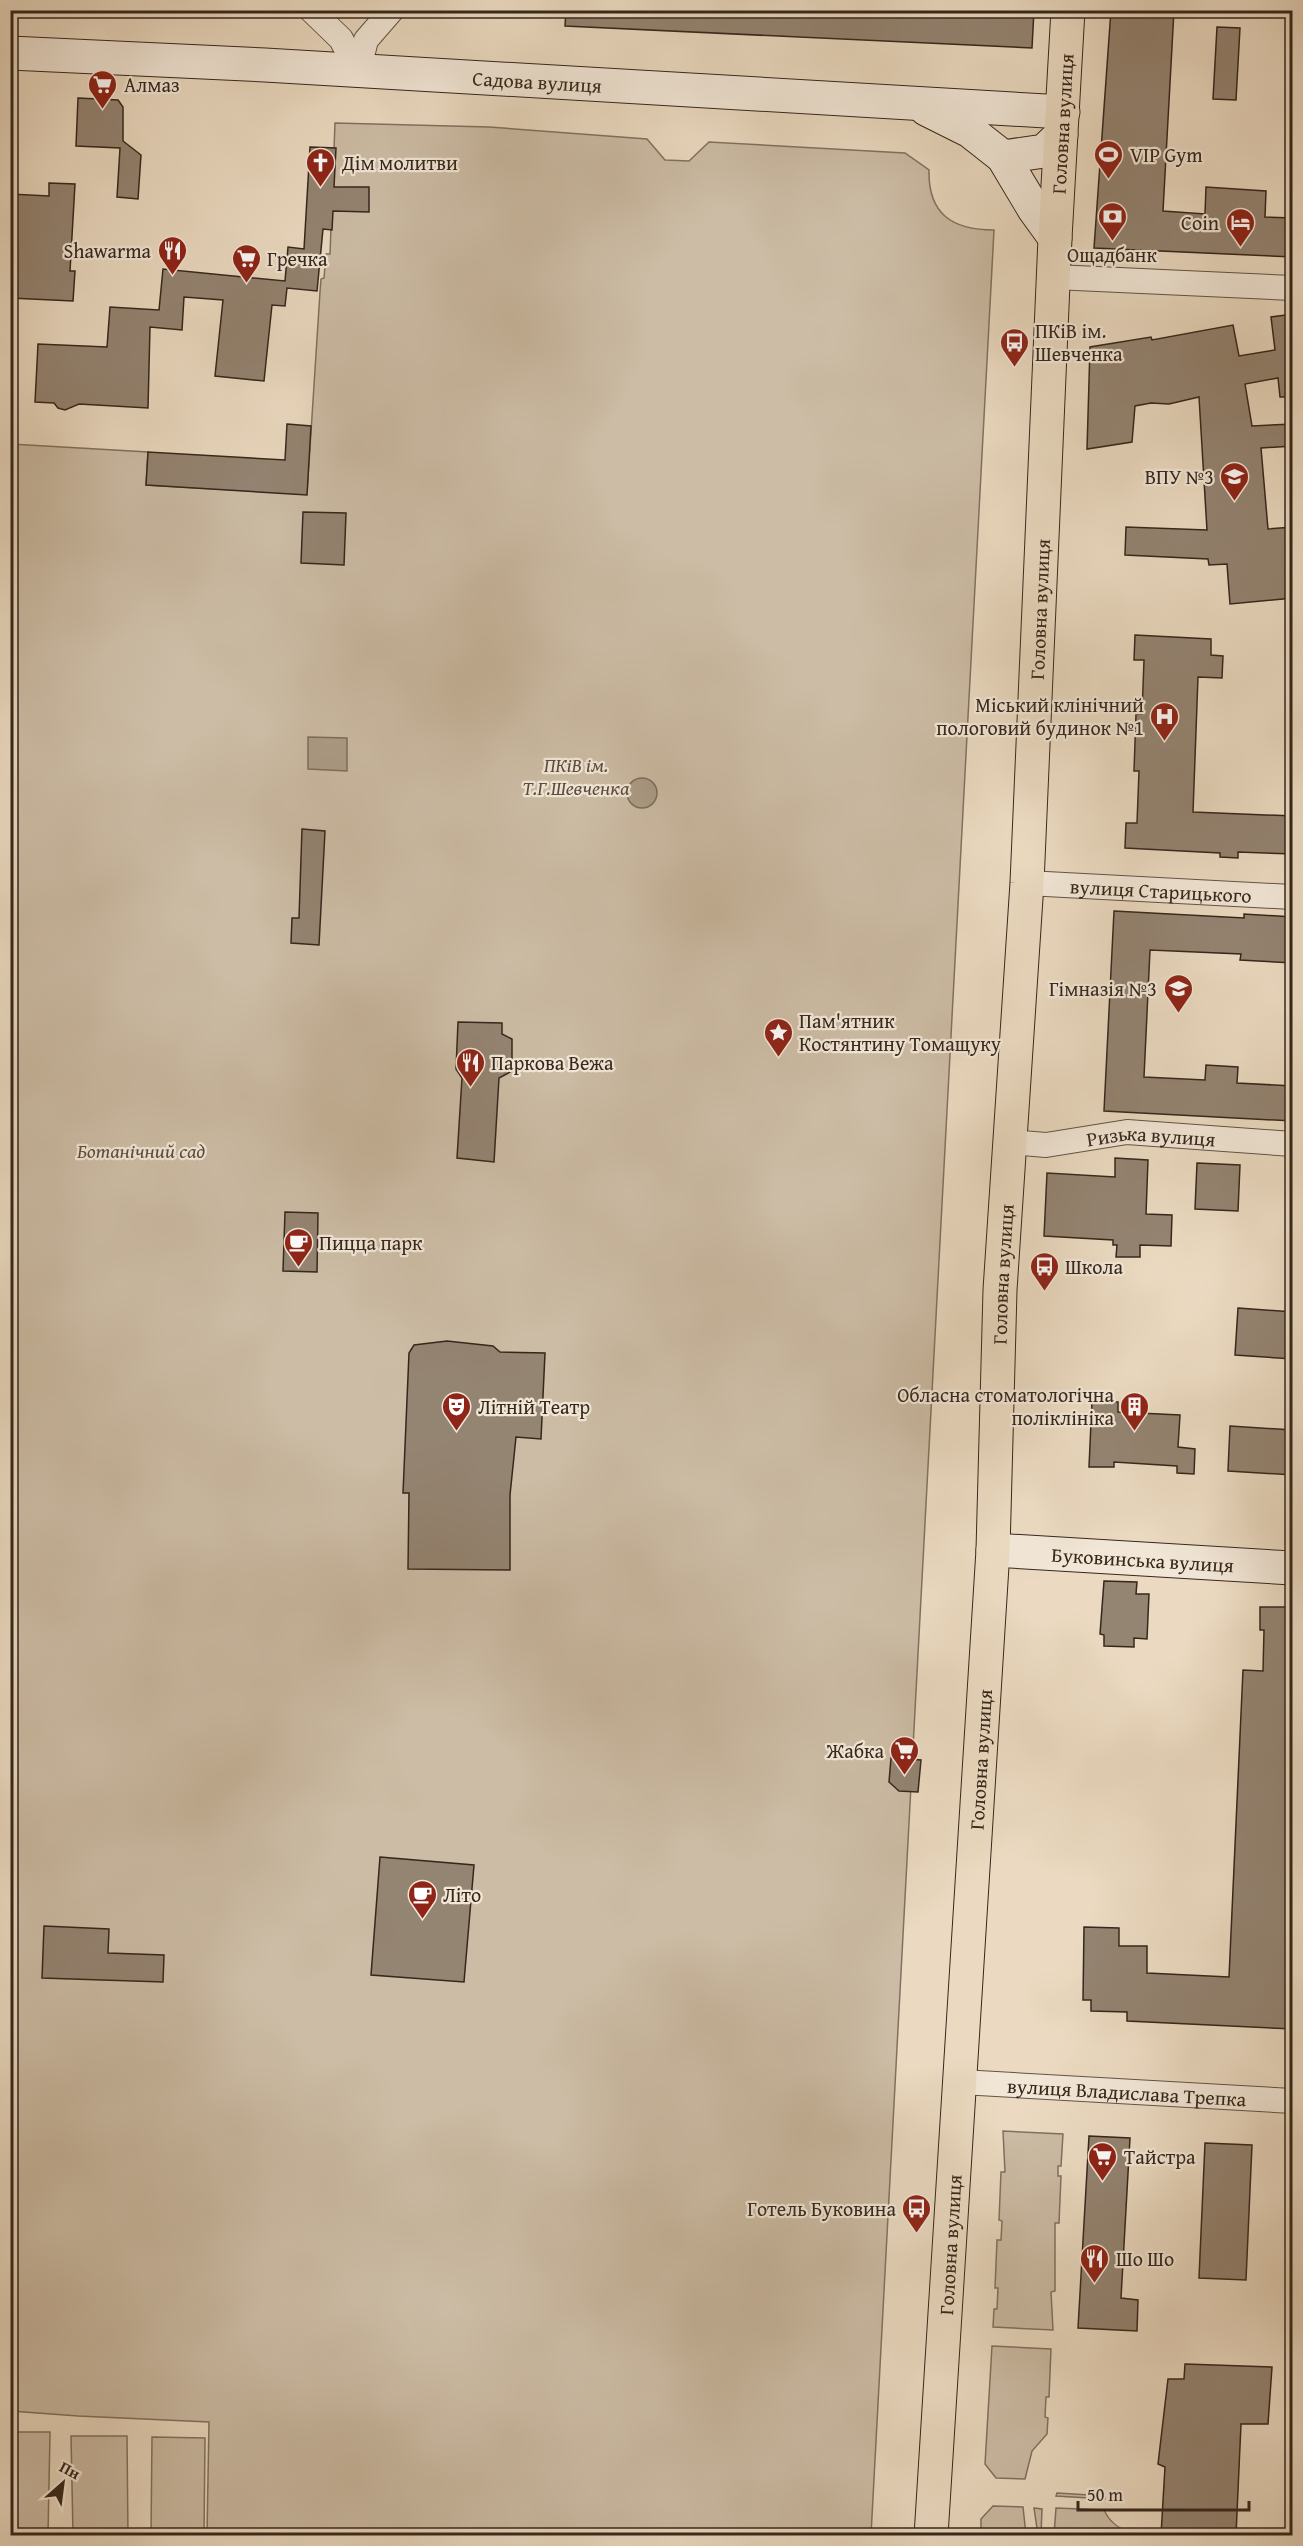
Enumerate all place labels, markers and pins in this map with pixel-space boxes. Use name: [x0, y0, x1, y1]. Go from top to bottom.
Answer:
supermarket icon: Алмаз: [87, 68, 119, 110]
place label: Алмаз: [124, 70, 180, 99]
sports icon: VIP Gym: [1093, 138, 1125, 180]
place label: VIP Gym: [1130, 140, 1203, 169]
church icon: Дім молитви: [305, 146, 337, 188]
place label: Дім молитви: [341, 148, 458, 177]
bank icon: Ощадбанк: [1096, 200, 1128, 242]
hotel icon: Coin: [1224, 206, 1256, 248]
place label: Coin: [1181, 208, 1219, 237]
restaurant icon: Shawarma: [156, 234, 188, 276]
place label: Shawarma: [63, 236, 152, 265]
place label: Ощадбанк: [1067, 240, 1157, 269]
supermarket icon: Гречка: [230, 242, 262, 284]
place label: Гречка: [267, 244, 328, 273]
place label: ПКіВ ім. Шевченка: [1035, 316, 1123, 368]
bus stop icon: ПКіВ ім. Шевченка: [998, 326, 1030, 368]
school or university icon: ВПУ №3: [1219, 460, 1251, 502]
place label: ВПУ №3: [1145, 462, 1214, 491]
place label: Міський клінічний пологовий будинок №1: [936, 690, 1144, 742]
hospital icon: Міський клінічний пологовий будинок №1: [1149, 700, 1181, 742]
school or university icon: Гімназія №3: [1162, 972, 1194, 1014]
place label: Гімназія №3: [1049, 974, 1157, 1003]
place label: Пам'ятник Костянтину Томащуку: [799, 1006, 1001, 1058]
place icon: Пам'ятник Костянтину Томащуку: [762, 1016, 794, 1058]
restaurant icon: Паркова Вежа: [454, 1046, 486, 1088]
place label: Паркова Вежа: [491, 1048, 614, 1077]
cafe icon: Пицца парк: [282, 1226, 314, 1268]
place label: Пицца парк: [319, 1228, 423, 1257]
bus stop icon: Школа: [1028, 1250, 1060, 1292]
place label: Школа: [1065, 1252, 1123, 1281]
place label: Обласна стоматологічна поліклініка: [897, 1380, 1114, 1432]
theatre icon: Літній Театр: [441, 1390, 473, 1432]
building icon: Обласна стоматологічна поліклініка: [1119, 1390, 1151, 1432]
place label: Літній Театр: [478, 1392, 590, 1421]
supermarket icon: Жабка: [889, 1734, 921, 1776]
place label: Жабка: [825, 1736, 884, 1765]
cafe icon: Літо: [406, 1878, 438, 1920]
place label: Літо: [443, 1880, 481, 1909]
supermarket icon: Тайстра: [1087, 2140, 1119, 2182]
place label: Тайстра: [1124, 2142, 1196, 2171]
bus stop icon: Готель Буковина: [901, 2192, 933, 2234]
place label: Готель Буковина: [747, 2194, 896, 2223]
restaurant icon: Шо Шо: [1079, 2242, 1111, 2284]
place label: Шо Шо: [1116, 2244, 1174, 2273]

